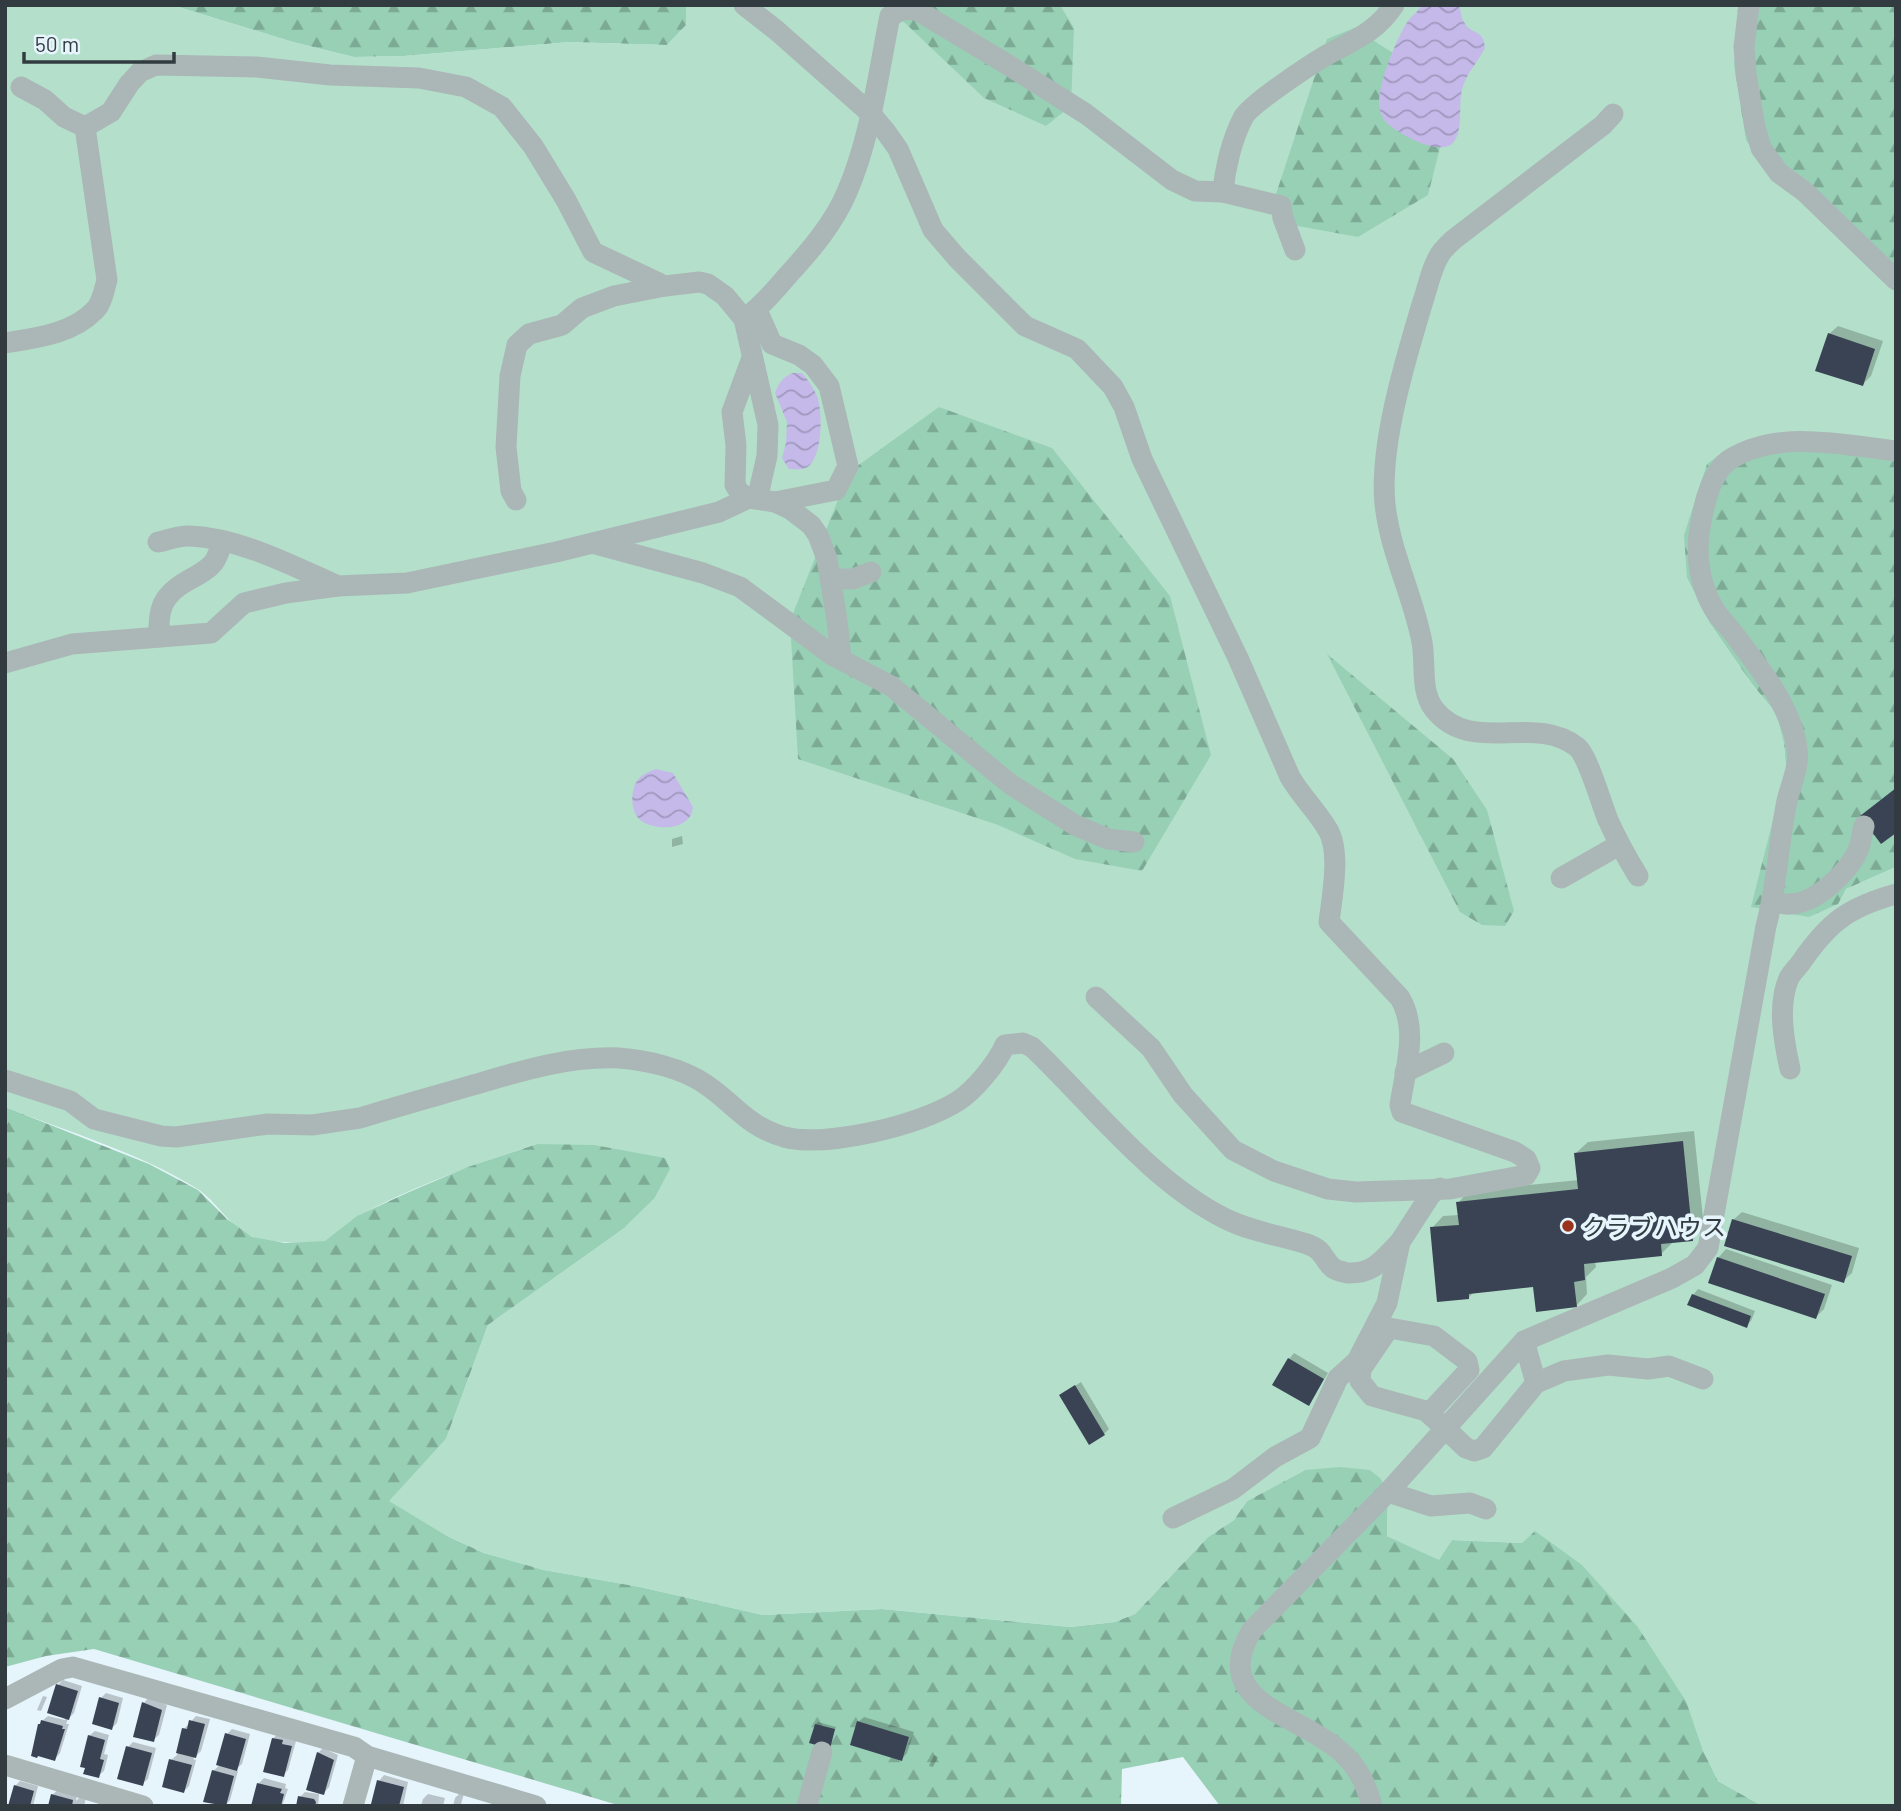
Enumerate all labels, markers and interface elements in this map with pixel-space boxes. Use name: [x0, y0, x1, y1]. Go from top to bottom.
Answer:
scale bar: [24, 21, 175, 65]
text: 50 m: [35, 31, 79, 56]
place label: クラブハウス: [1582, 1212, 1726, 1241]
marker: クラブハウス: [1560, 1218, 1576, 1234]

